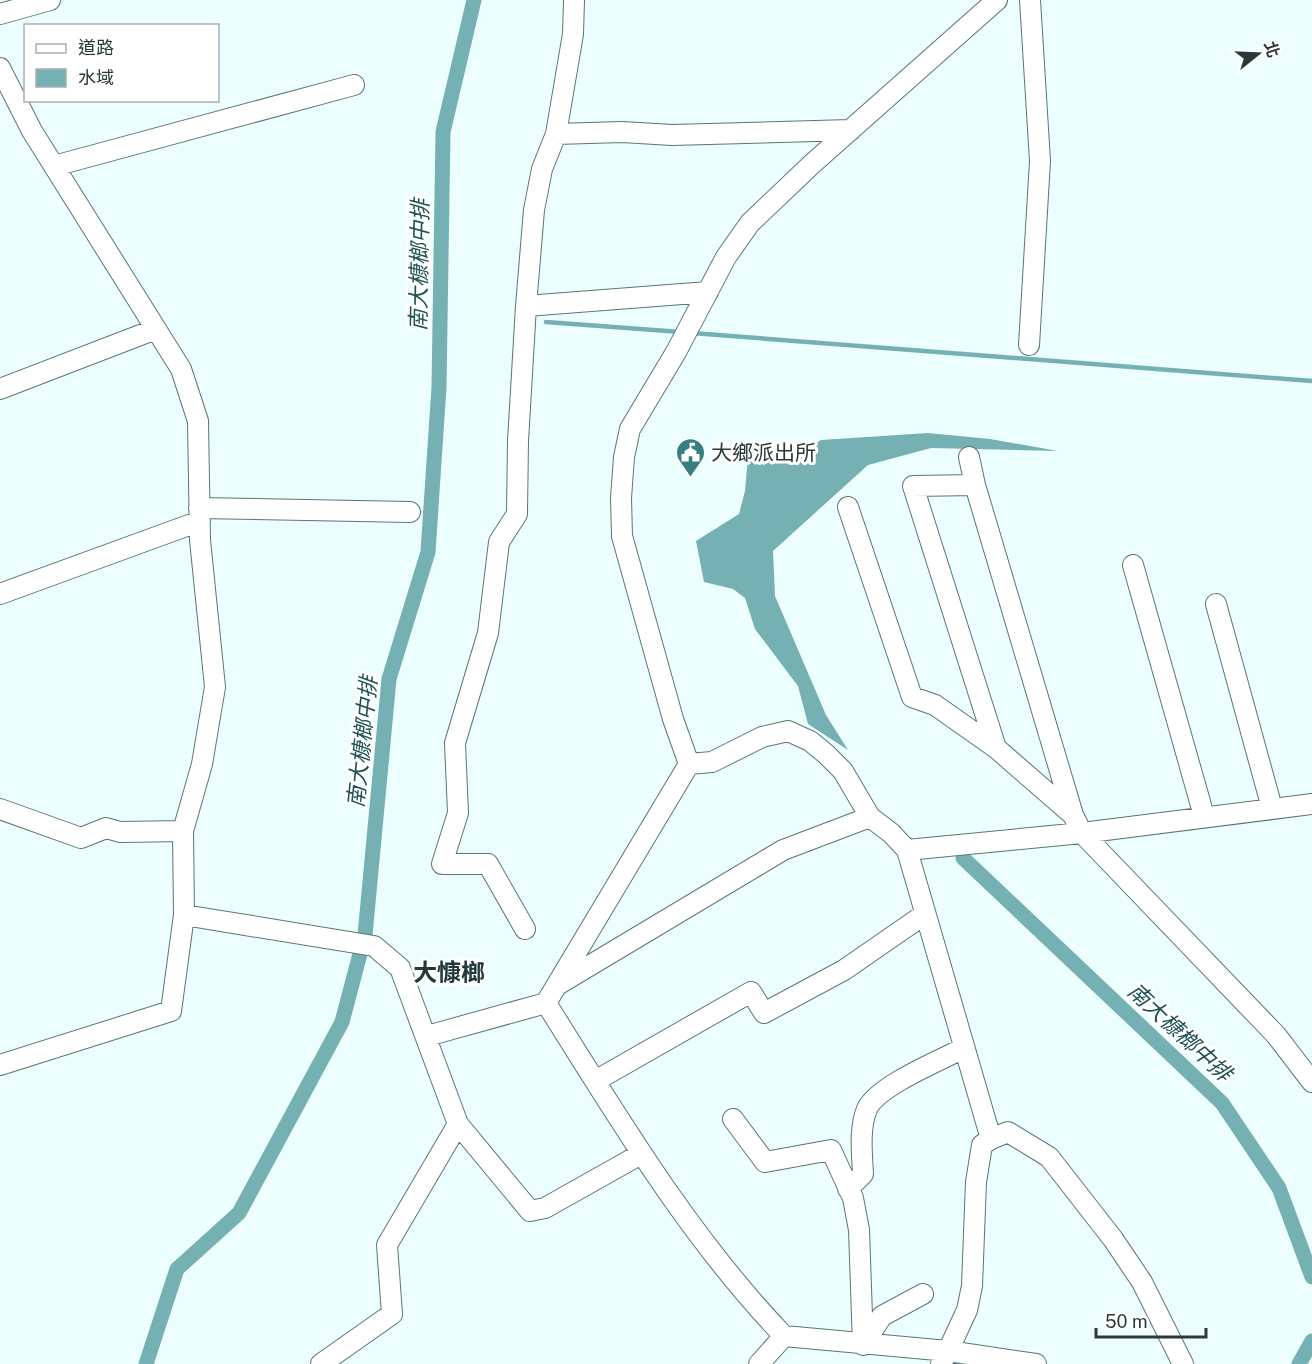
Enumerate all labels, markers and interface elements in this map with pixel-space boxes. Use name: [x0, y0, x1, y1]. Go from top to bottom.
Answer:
legend: [24, 24, 219, 102]
north arrow: [1228, 24, 1288, 84]
text: 道路: [78, 37, 114, 58]
text: 北: [1260, 39, 1283, 60]
text: 水域: [78, 67, 114, 88]
water label: 南大槺榔中排: [405, 196, 433, 331]
public building icon: 大鄉派出所: [674, 436, 706, 478]
place label: 大鄉派出所: [711, 440, 816, 465]
water label: 南大槺榔中排: [342, 672, 382, 809]
district label: 大慷榔: [413, 958, 485, 986]
water label: 南大槺榔中排: [1123, 977, 1239, 1089]
scale bar: [1096, 1301, 1206, 1339]
text: 50 m: [1105, 1311, 1148, 1332]

